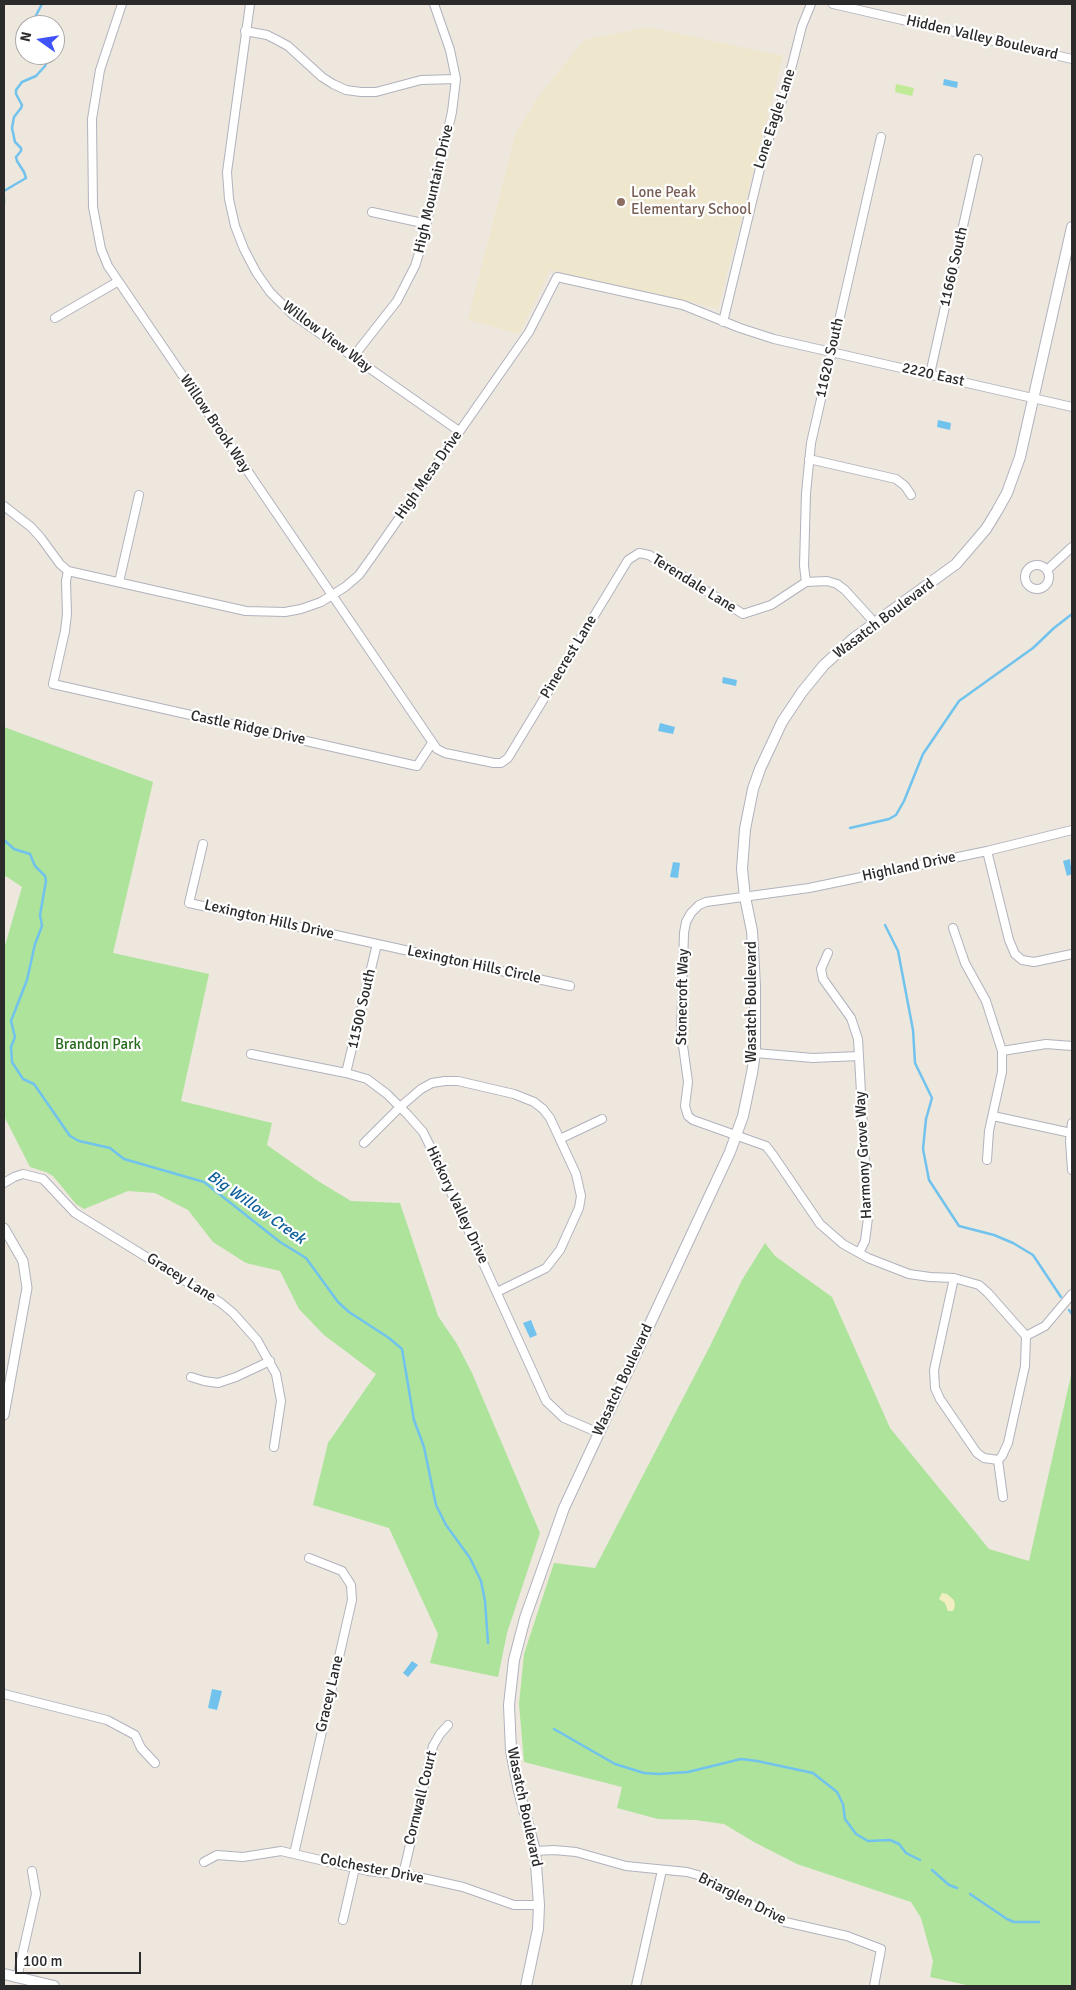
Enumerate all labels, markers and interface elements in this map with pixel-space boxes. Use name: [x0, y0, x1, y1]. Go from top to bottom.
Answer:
street label: Hidden Valley Boulevard: [904, 12, 1060, 64]
north arrow: [15, 15, 65, 65]
text: N: [16, 30, 35, 43]
street label: Lone Eagle Lane: [750, 67, 800, 171]
street label: High Mountain Drive: [410, 123, 458, 255]
place label: Lone Peak Elementary School: [631, 184, 752, 219]
marker: Lone Peak Elementary School: [615, 196, 627, 208]
street label: 11660 South: [936, 225, 972, 309]
street label: Willow View Way: [279, 297, 375, 377]
street label: 11620 South: [812, 316, 848, 400]
street label: 2220 East: [900, 359, 966, 391]
street label: Willow Brook Way: [176, 372, 254, 476]
street label: High Mesa Drive: [392, 427, 466, 523]
street label: Terendale Lane: [648, 551, 740, 617]
street label: Wasatch Boulevard: [830, 575, 938, 663]
street label: Pinecrest Lane: [537, 612, 601, 702]
street label: Castle Ridge Drive: [189, 707, 307, 749]
street label: Highland Drive: [861, 848, 957, 886]
street label: Lexington Hills Drive: [202, 896, 336, 944]
street label: Wasatch Boulevard: [743, 941, 761, 1063]
street label: Lexington Hills Circle: [405, 942, 543, 988]
street label: Stonecroft Way: [673, 949, 693, 1045]
street label: 11500 South: [344, 967, 380, 1051]
park label: Brandon Park: [55, 1036, 141, 1054]
street label: Harmony Grove Way: [852, 1091, 876, 1219]
street label: Hickory Valley Drive: [422, 1143, 492, 1267]
water label: Big Willow Creek: [203, 1167, 309, 1249]
street label: Gracey Lane: [143, 1250, 219, 1306]
street label: Wasatch Boulevard: [589, 1321, 657, 1439]
street label: Gracey Lane: [312, 1654, 348, 1734]
street label: Wasatch Boulevard: [503, 1746, 545, 1868]
street label: Cornwall Court: [401, 1749, 441, 1847]
street label: Colchester Drive: [319, 1850, 425, 1888]
street label: Briarglen Drive: [695, 1869, 789, 1929]
scale bar: [18, 1942, 144, 1974]
text: 100 m: [23, 1952, 63, 1970]

